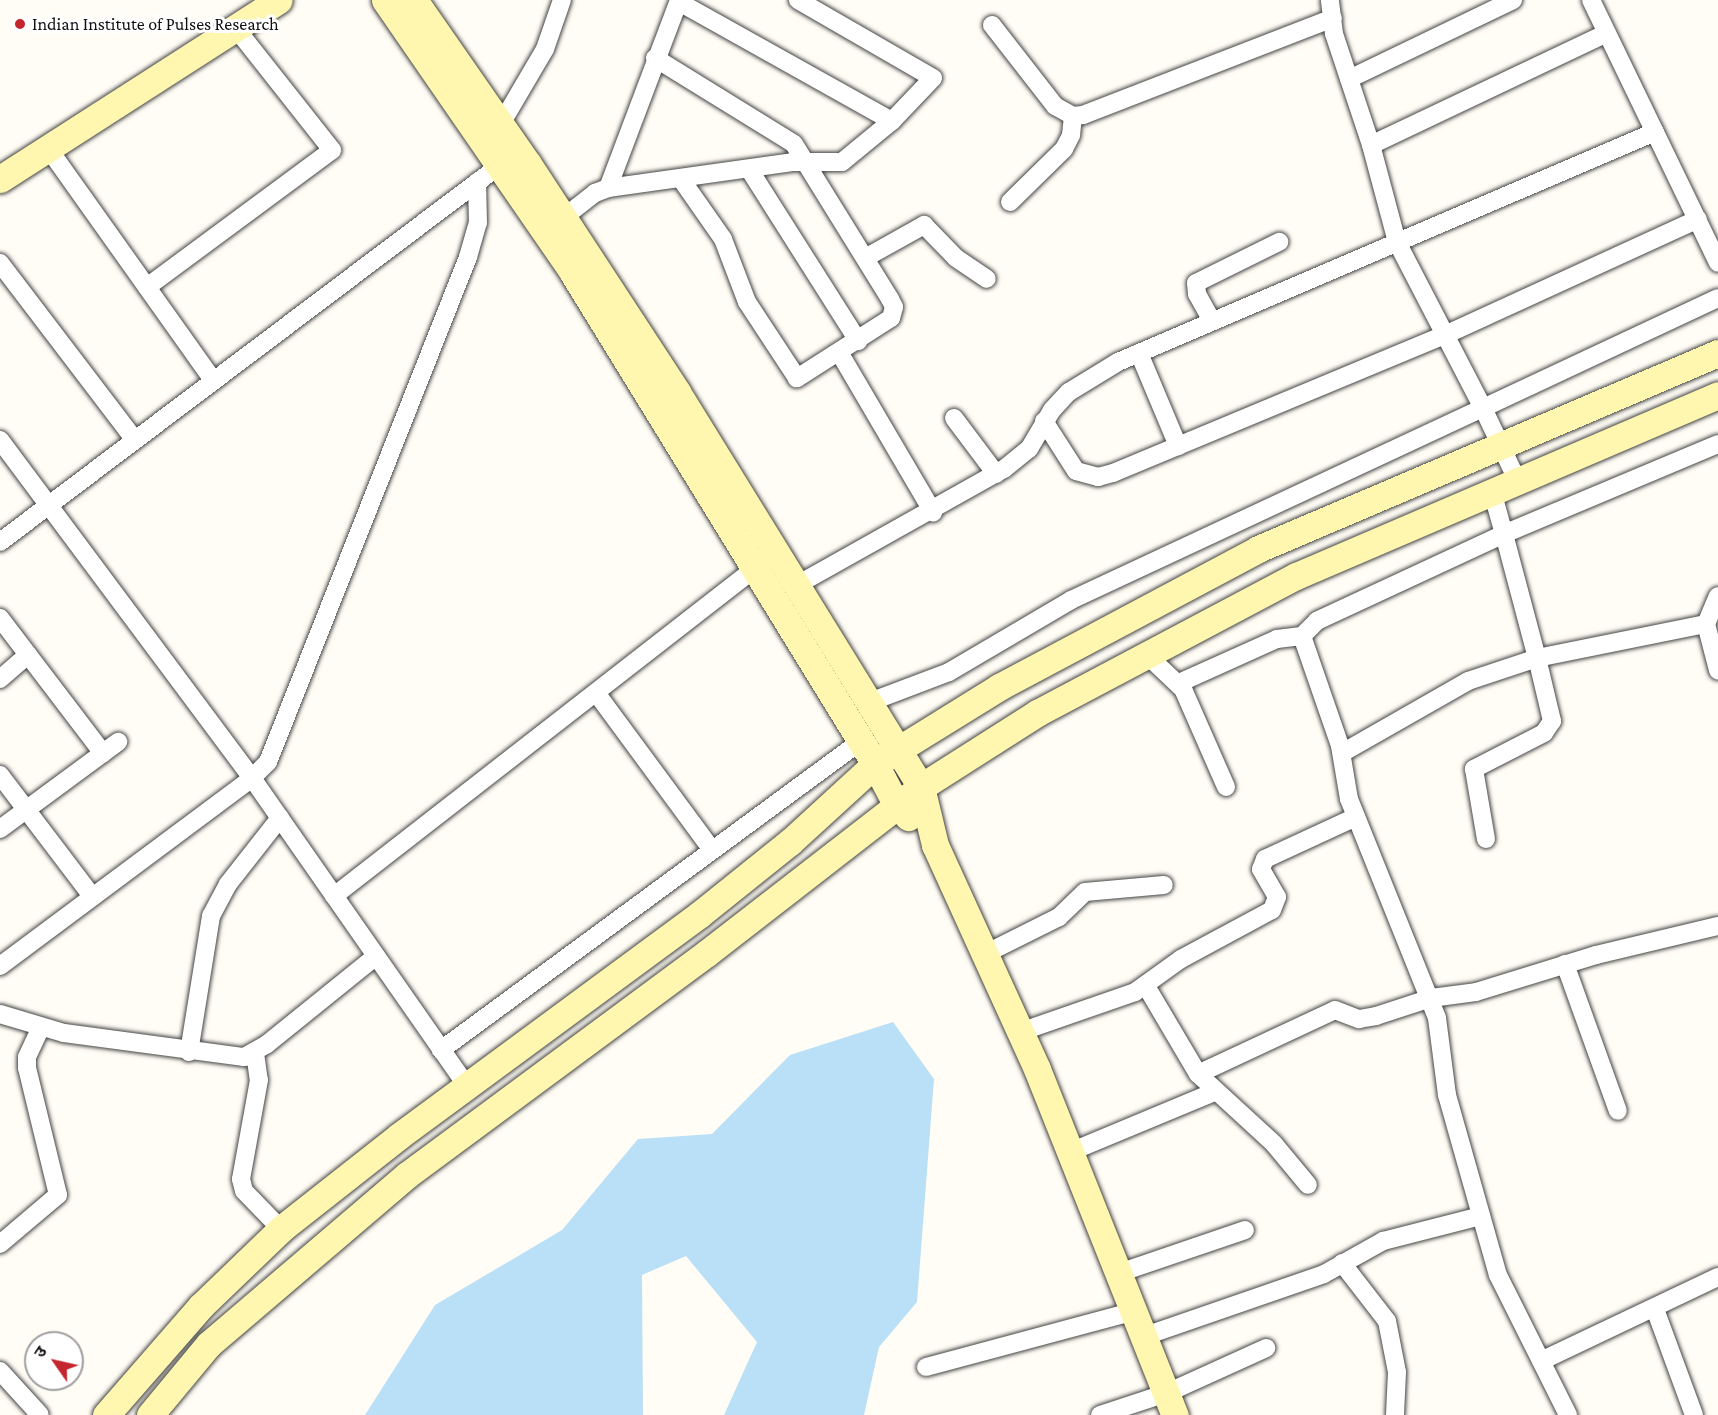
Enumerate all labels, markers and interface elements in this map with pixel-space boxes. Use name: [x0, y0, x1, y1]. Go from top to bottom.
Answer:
place label: Indian Institute of Pulses Research: [32, 13, 279, 35]
marker: Indian Institute of Pulses Research: [13, 17, 27, 31]
north arrow: [24, 1331, 84, 1391]
text: उ: [31, 1343, 50, 1360]

